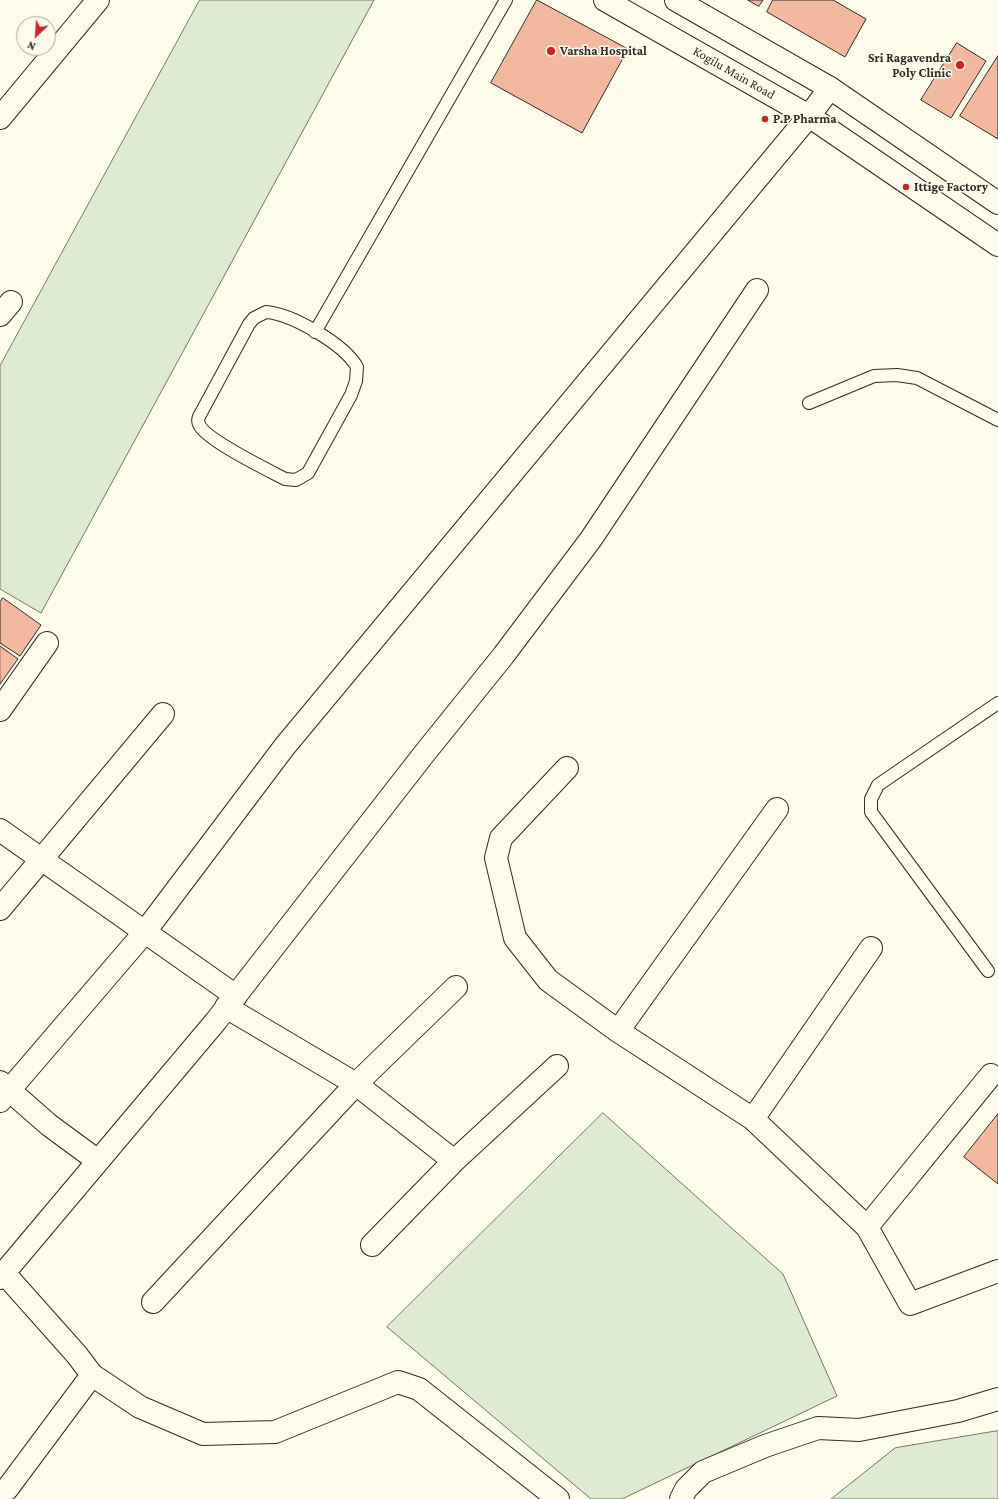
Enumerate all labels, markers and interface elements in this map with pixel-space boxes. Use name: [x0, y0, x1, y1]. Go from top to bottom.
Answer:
north arrow: [16, 16, 56, 56]
text: N: [25, 39, 37, 53]
place label: Varsha Hospital: [560, 43, 647, 59]
street label: Kogilu Main Road: [690, 43, 778, 103]
marker: Varsha Hospital: [545, 45, 557, 57]
place label: Sri Ragavendra Poly Clinic: [868, 50, 951, 81]
marker: Sri Ragavendra Poly Clinic: [954, 59, 966, 71]
place label: P.P Pharma: [773, 111, 837, 127]
marker: P.P Pharma: [760, 114, 770, 124]
place label: Ittige Factory: [914, 179, 988, 195]
marker: Ittige Factory: [901, 182, 911, 192]

